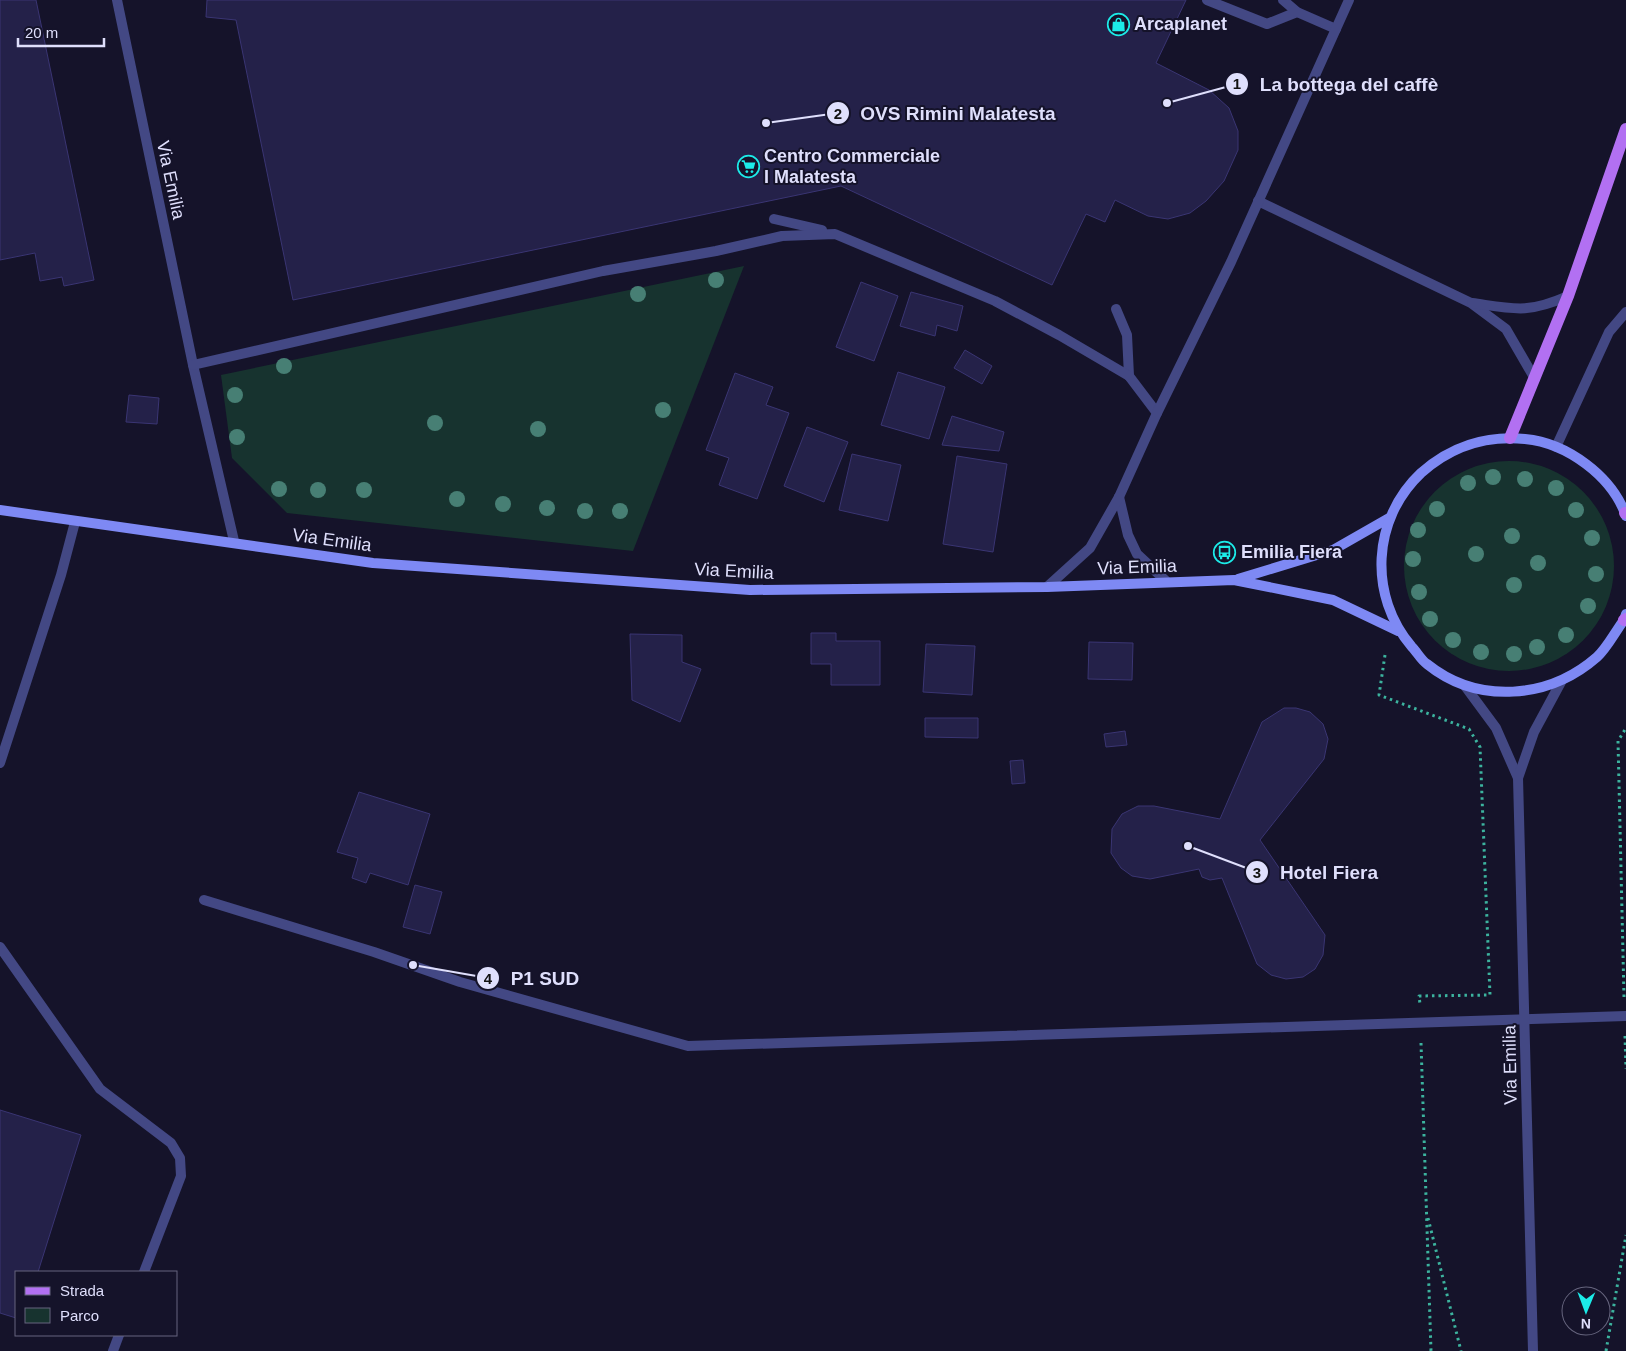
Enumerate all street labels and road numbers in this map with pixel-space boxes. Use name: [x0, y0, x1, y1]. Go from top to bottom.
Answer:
street label: Via Emilia: [153, 139, 189, 222]
street label: Via Emilia: [291, 525, 374, 556]
street label: Via Emilia: [1097, 556, 1178, 578]
street label: Via Emilia: [694, 559, 775, 583]
street label: Via Emilia: [1499, 1024, 1521, 1105]

